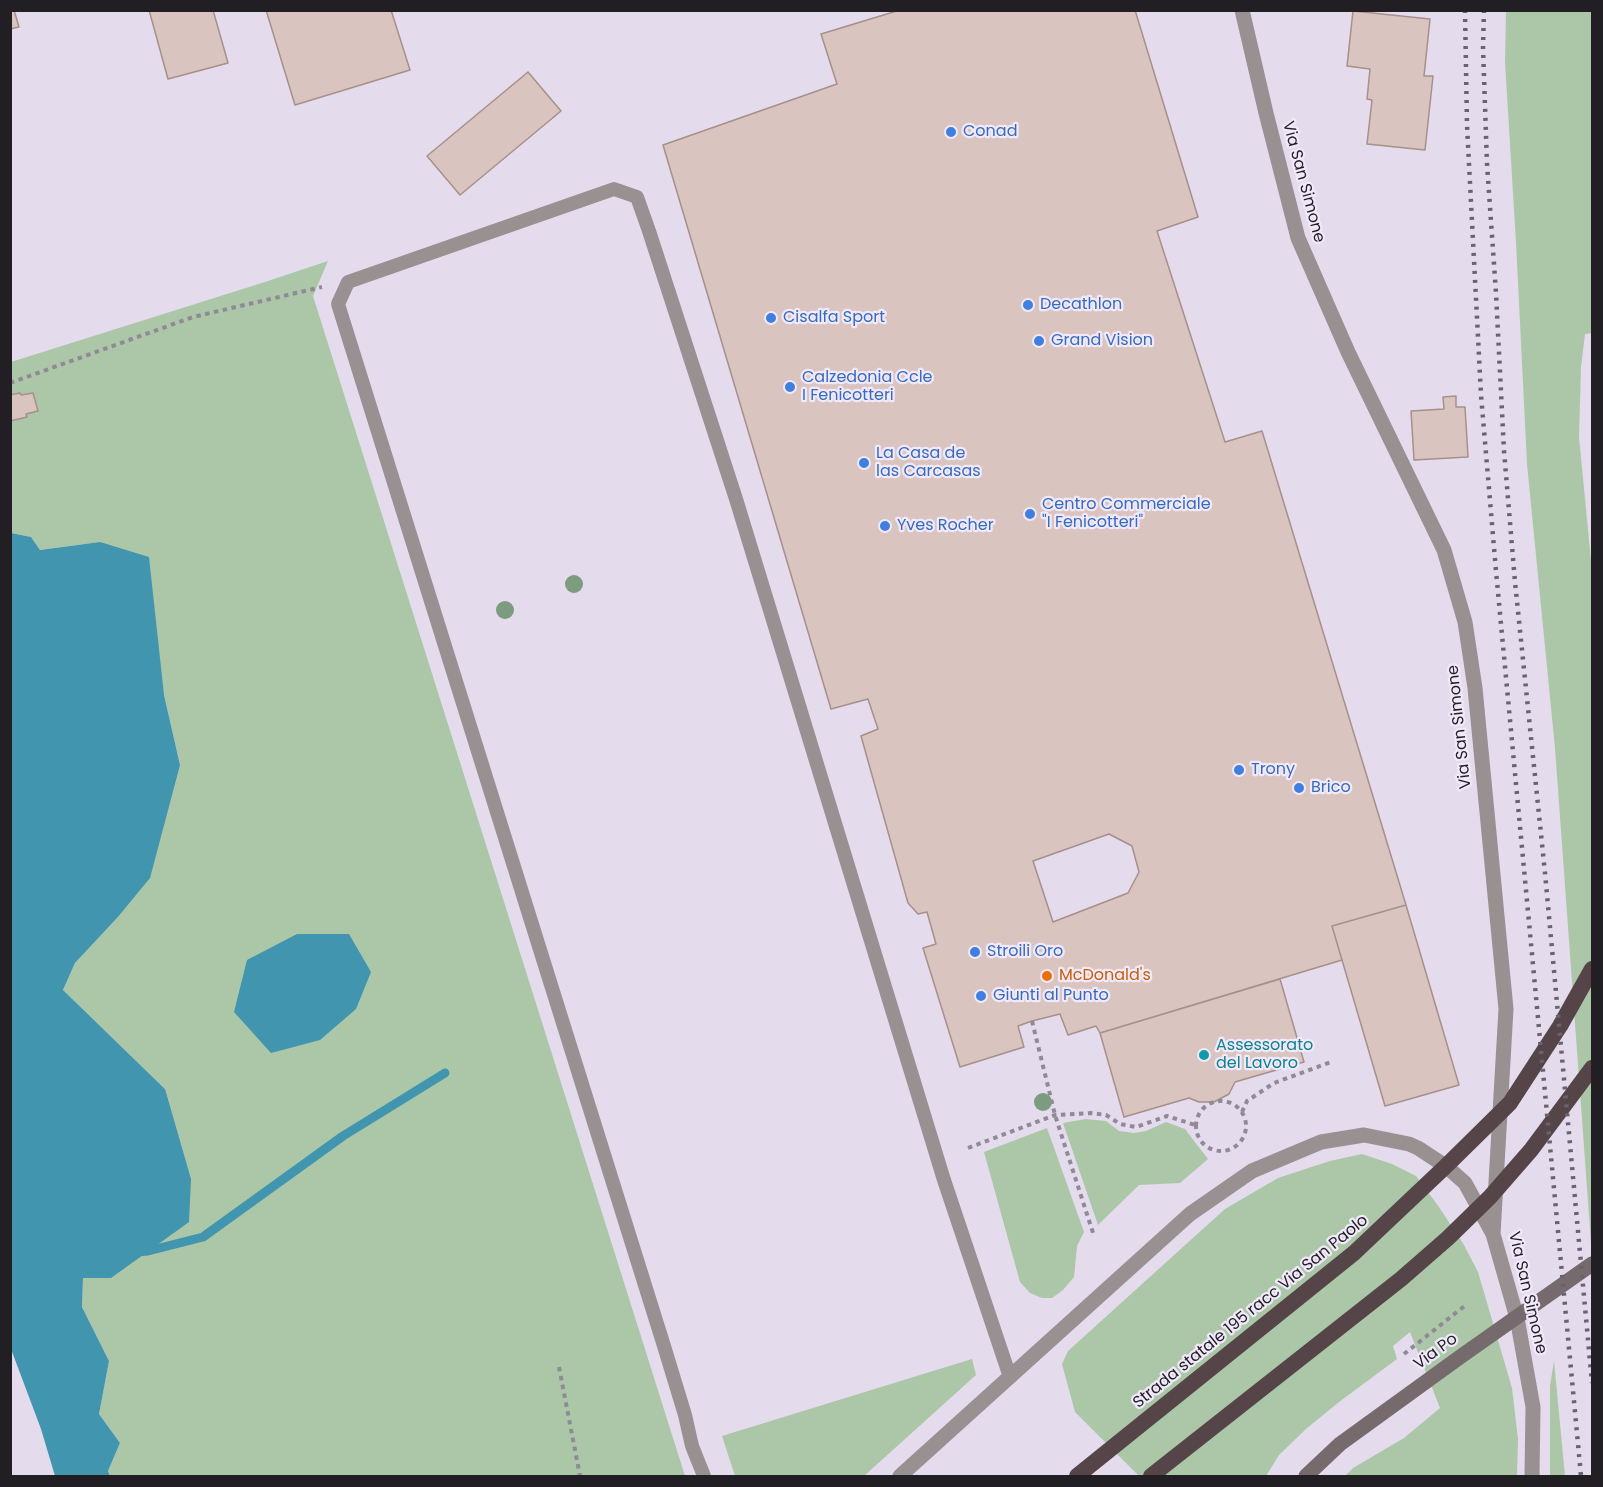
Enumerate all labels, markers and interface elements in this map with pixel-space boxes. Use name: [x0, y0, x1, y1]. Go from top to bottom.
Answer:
street label: Via San Simone: [1278, 119, 1328, 245]
place label: Conad: [963, 122, 1017, 142]
marker: Conad: [944, 125, 958, 139]
place label: Decathlon: [1040, 295, 1122, 315]
marker: Decathlon: [1021, 298, 1035, 312]
place label: Cisalfa Sport: [783, 308, 885, 328]
marker: Cisalfa Sport: [764, 311, 778, 325]
place label: Grand Vision: [1051, 331, 1153, 351]
marker: Grand Vision: [1032, 334, 1046, 348]
place label: Calzedonia Ccle I Fenicotteri: [802, 368, 933, 406]
marker: Calzedonia Ccle I Fenicotteri: [783, 380, 797, 394]
place label: La Casa de las Carcasas: [876, 444, 981, 482]
marker: La Casa de las Carcasas: [857, 456, 871, 470]
place label: Centro Commerciale "I Fenicotteri": [1042, 495, 1211, 533]
marker: Centro Commerciale "I Fenicotteri": [1023, 507, 1037, 521]
place label: Yves Rocher: [897, 516, 994, 536]
marker: Yves Rocher: [878, 519, 892, 533]
street label: Via San Simone: [1444, 664, 1476, 790]
place label: Trony: [1251, 760, 1295, 780]
marker: Trony: [1232, 763, 1246, 777]
place label: Brico: [1311, 778, 1351, 798]
marker: Brico: [1292, 781, 1306, 795]
place label: Stroili Oro: [987, 942, 1063, 962]
marker: Stroili Oro: [968, 945, 982, 959]
place label: McDonald's: [1059, 966, 1151, 986]
marker: McDonald's: [1040, 969, 1054, 983]
place label: Giunti al Punto: [993, 986, 1109, 1006]
marker: Giunti al Punto: [974, 989, 988, 1003]
place label: Assessorato del Lavoro: [1216, 1036, 1313, 1074]
marker: Assessorato del Lavoro: [1197, 1048, 1211, 1062]
street label: Strada statale 195 racc Via San Paolo: [1130, 1211, 1372, 1413]
street label: Via San Simone: [1504, 1230, 1550, 1356]
street label: Via Po: [1410, 1330, 1462, 1374]

